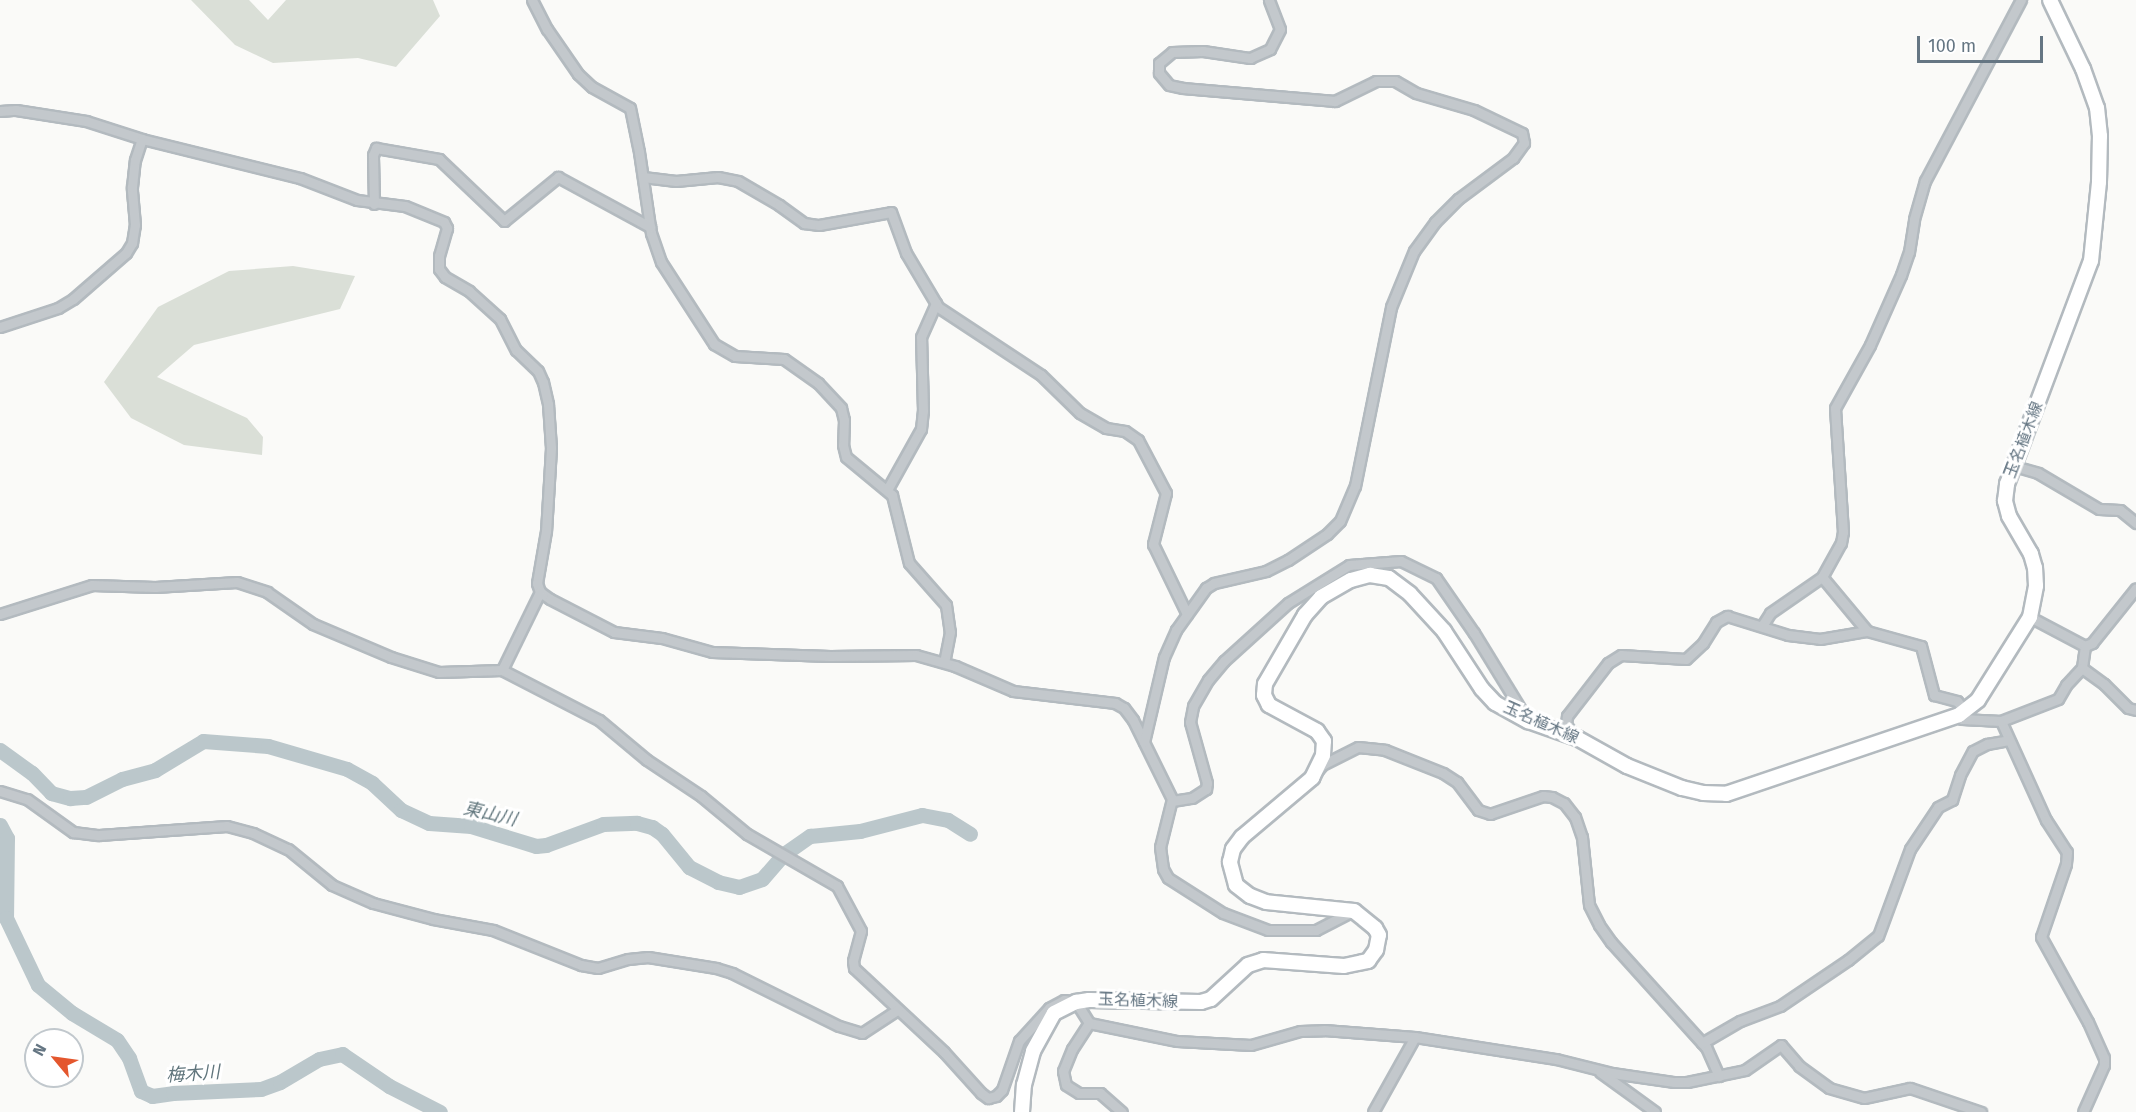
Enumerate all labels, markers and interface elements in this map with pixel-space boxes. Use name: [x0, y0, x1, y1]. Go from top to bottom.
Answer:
scale bar: [1920, 24, 2046, 62]
text: 100 m: [1928, 35, 1976, 57]
street label: 玉名植木線: [2001, 399, 2047, 481]
street label: 玉名植木線: [1501, 698, 1581, 748]
water label: 東山川: [461, 797, 519, 831]
street label: 玉名植木線: [1098, 990, 1178, 1012]
north arrow: [24, 1028, 84, 1088]
text: N: [29, 1041, 50, 1059]
water label: 梅木川: [165, 1061, 221, 1087]

